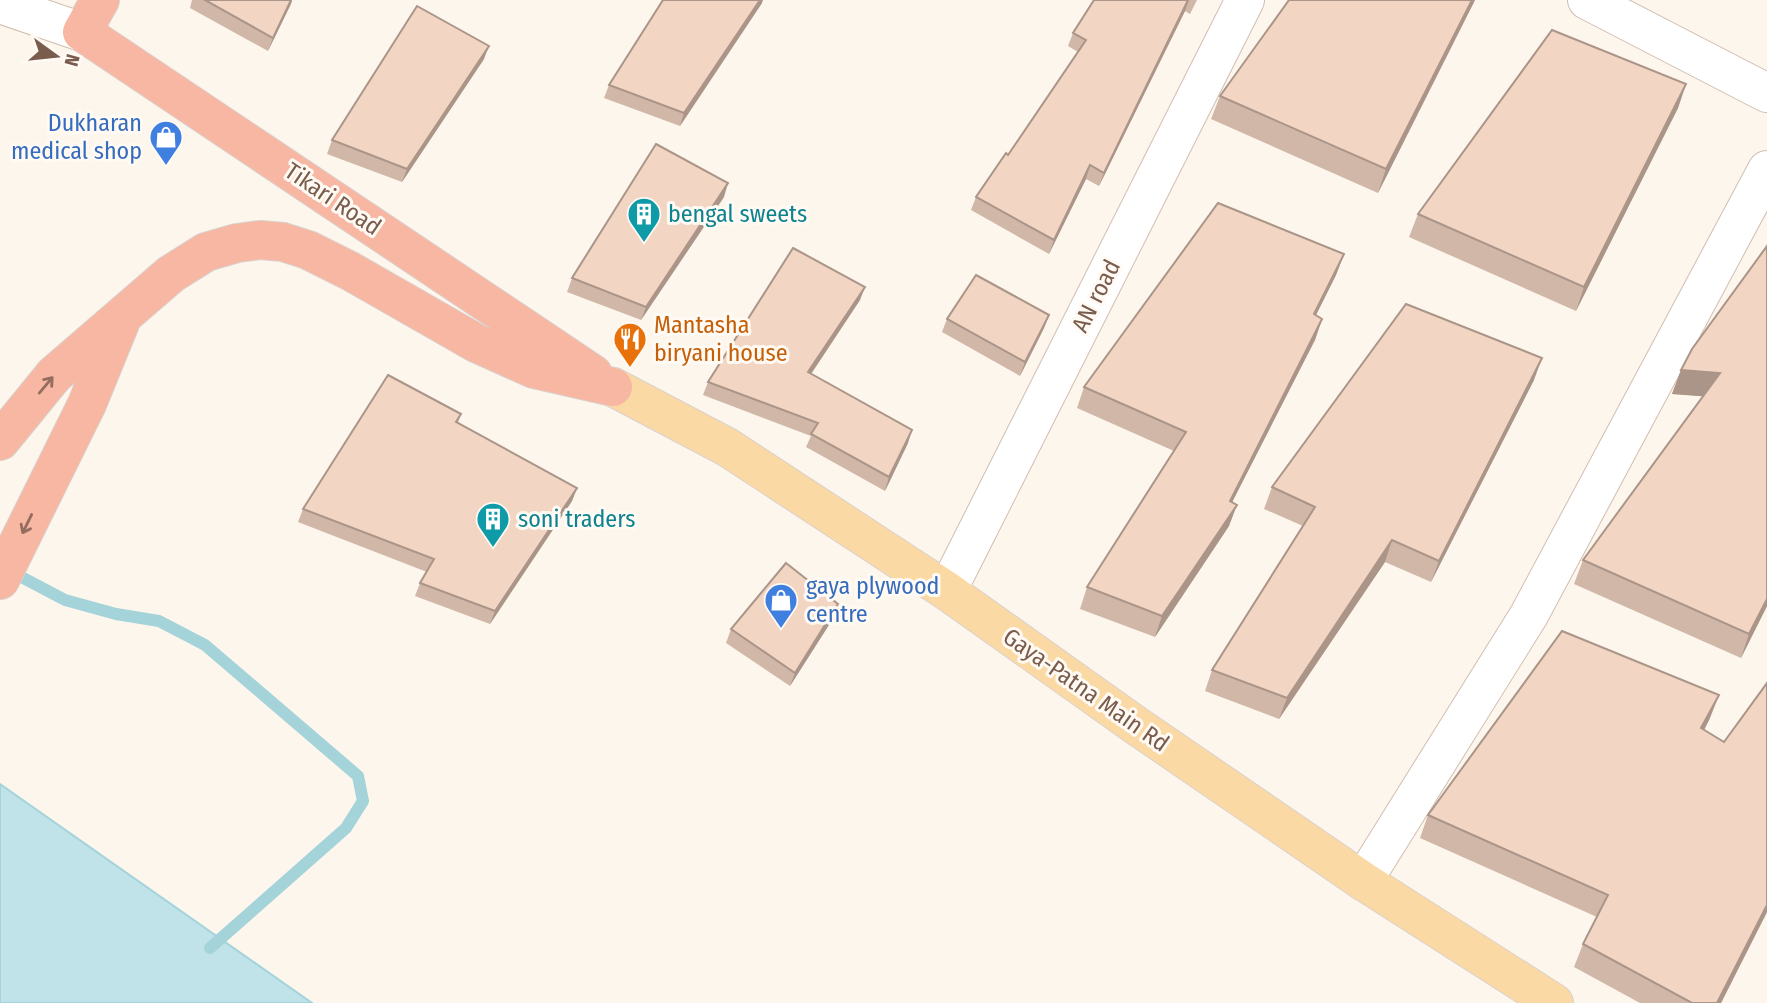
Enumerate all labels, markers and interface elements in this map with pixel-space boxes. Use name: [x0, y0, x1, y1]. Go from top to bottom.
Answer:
north arrow: [21, 21, 91, 91]
text: N: [59, 52, 85, 69]
place label: Dukharan medical shop: [11, 109, 142, 165]
shop icon: Dukharan medical shop: [147, 118, 185, 167]
street label: Tikari Road: [280, 157, 386, 241]
building icon: bengal sweets: [625, 195, 663, 244]
place label: bengal sweets: [668, 200, 807, 228]
street label: AN road: [1066, 255, 1126, 337]
place label: Mantasha biryani house: [654, 311, 788, 367]
restaurant icon: Mantasha biryani house: [611, 320, 649, 369]
one-way arrow: [38, 377, 53, 395]
building icon: soni traders: [474, 500, 512, 549]
place label: soni traders: [518, 505, 635, 533]
one-way arrow: [20, 513, 34, 534]
place label: gaya plywood centre: [806, 572, 939, 628]
shop icon: gaya plywood centre: [762, 581, 800, 630]
street label: Gaya-Patna Main Rd: [998, 622, 1174, 758]

